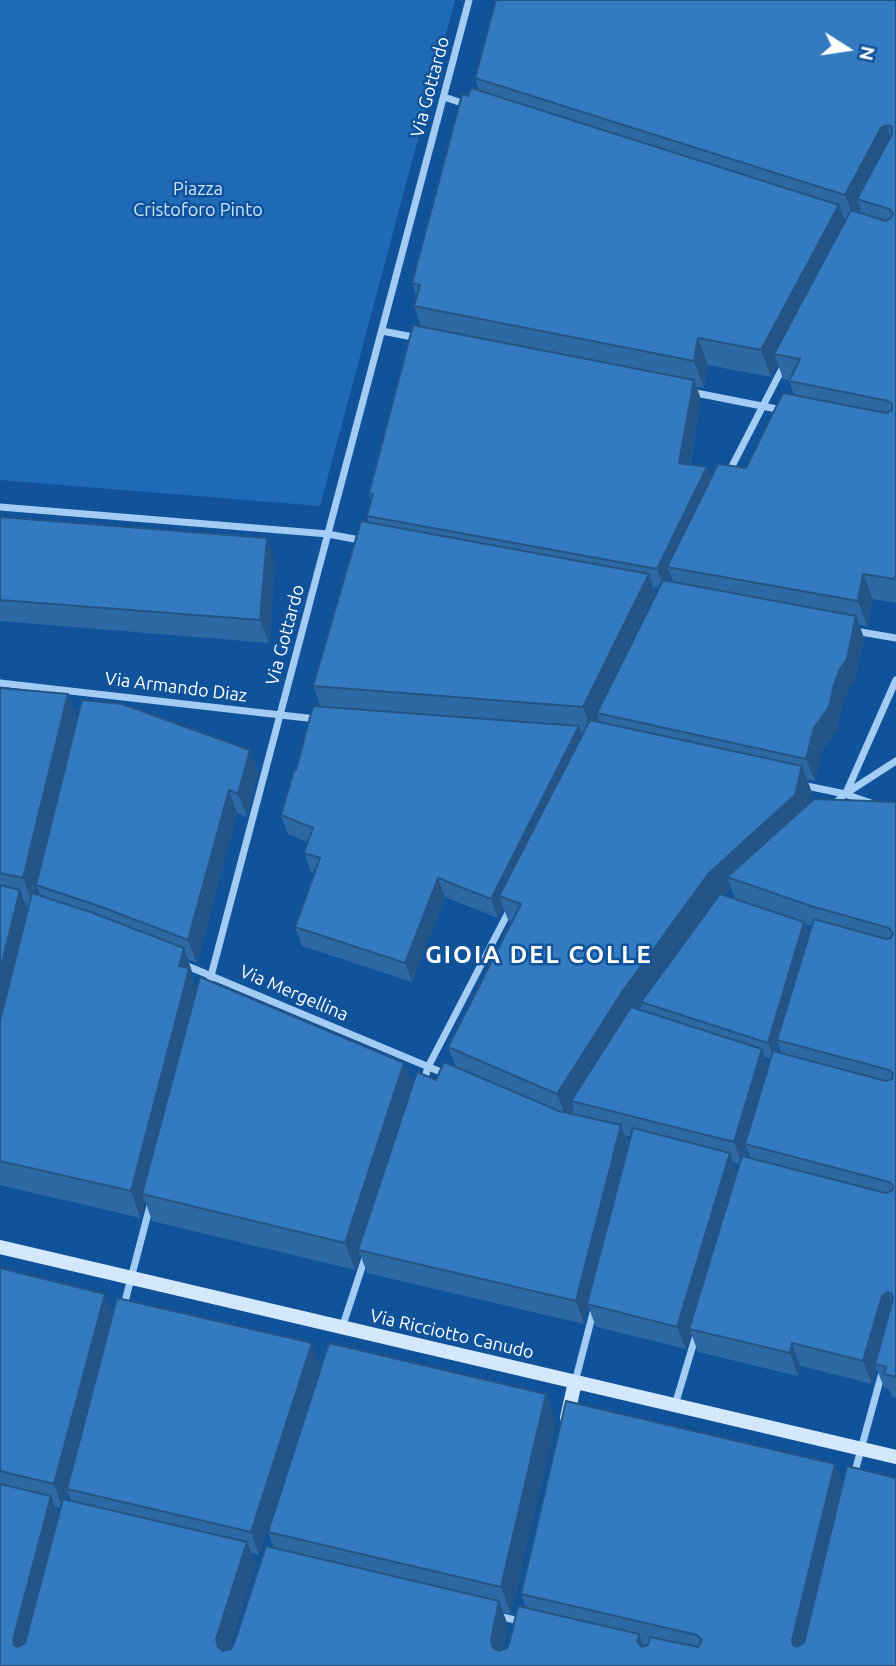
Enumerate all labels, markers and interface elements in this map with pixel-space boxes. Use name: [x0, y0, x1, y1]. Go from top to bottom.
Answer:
north arrow: [812, 14, 882, 84]
street label: Via Gottardo: [406, 34, 454, 140]
text: N: [855, 44, 880, 63]
park label: Piazza Cristoforo Pinto: [133, 178, 263, 220]
street label: Via Gottardo: [261, 582, 309, 688]
street label: Via Armando Diaz: [104, 668, 248, 706]
district label: GIOIA DEL COLLE: [427, 941, 651, 969]
street label: Via Mergellina: [237, 960, 351, 1026]
street label: Via Ricciotto Canudo: [368, 1305, 536, 1363]

